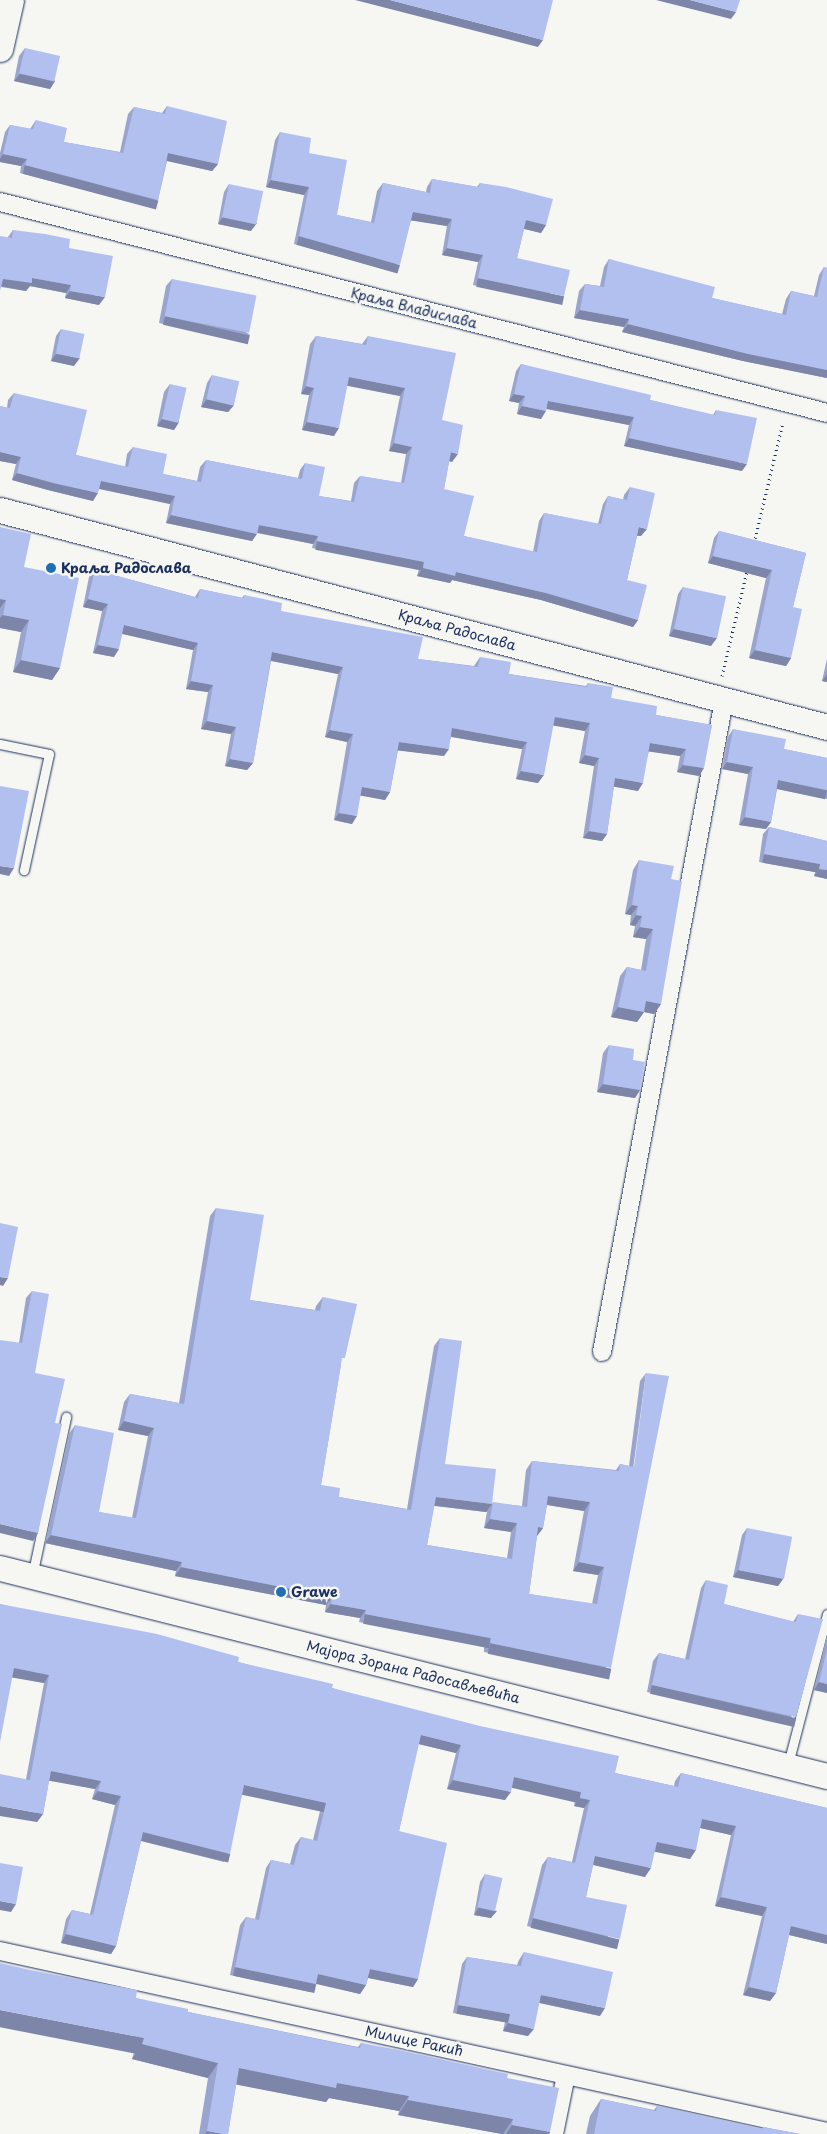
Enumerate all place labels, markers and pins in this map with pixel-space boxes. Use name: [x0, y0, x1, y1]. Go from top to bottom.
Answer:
place label: Краља Радослава: [61, 560, 192, 576]
marker: Краља Радослава: [45, 562, 57, 574]
place label: Grawe: [291, 1584, 338, 1600]
marker: Grawe: [275, 1586, 287, 1598]

